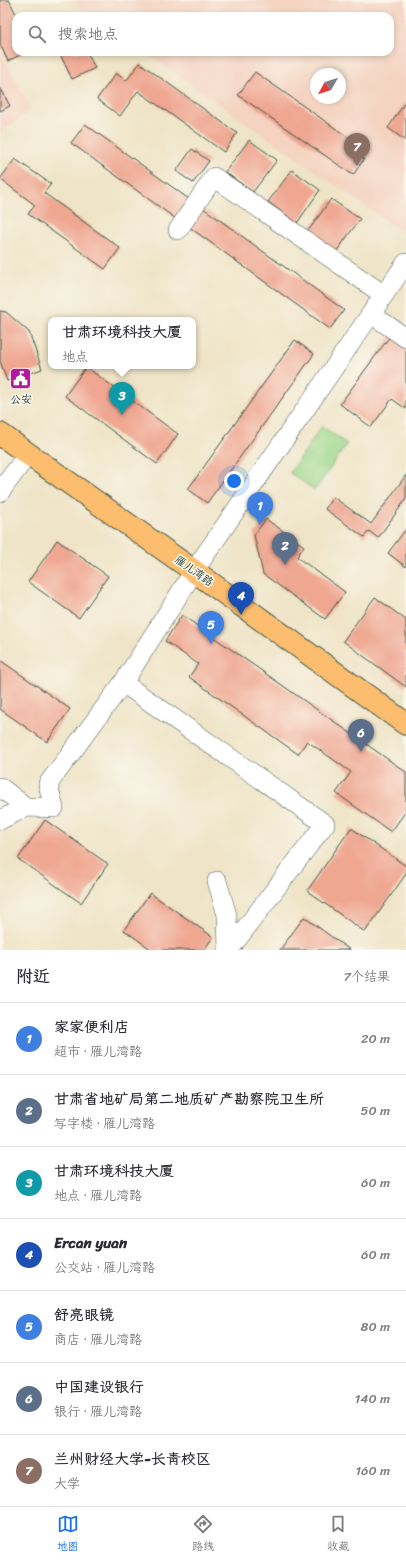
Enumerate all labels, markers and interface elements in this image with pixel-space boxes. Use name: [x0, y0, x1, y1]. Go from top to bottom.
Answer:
search box: [12, 12, 394, 56]
text: 搜索地点: [58, 21, 118, 47]
icon: search: [26, 23, 48, 45]
north arrow: [310, 68, 346, 104]
pin: 7: [344, 133, 370, 166]
popup: [48, 317, 196, 369]
text: 甘肃环境科技大厦: [62, 319, 182, 345]
text: 地点: [62, 345, 88, 368]
public building icon: 公安: [8, 366, 34, 392]
pin: 3: [109, 382, 135, 415]
place label: 公安: [10, 390, 32, 409]
your location: [224, 471, 244, 491]
pin: 1: [247, 492, 273, 525]
pin: 2: [272, 532, 298, 565]
street label: 雁儿湾路: [171, 551, 217, 591]
pin: 4: [228, 582, 254, 615]
pin: 5: [198, 611, 224, 644]
pin: 6: [348, 719, 374, 752]
text: 附近: [16, 961, 50, 991]
text: 7个结果: [344, 965, 390, 988]
text: 家家便利店: [54, 1014, 129, 1040]
text: 1: [26, 1027, 32, 1050]
text: 20 m: [361, 1027, 390, 1050]
text: 超市 · 雁儿湾路: [54, 1040, 142, 1063]
text: 甘肃省地矿局第二地质矿产勘察院卫生所: [54, 1086, 324, 1112]
text: 2: [25, 1099, 33, 1122]
text: 50 m: [360, 1099, 390, 1122]
text: 写字楼 · 雁儿湾路: [54, 1112, 155, 1135]
text: 甘肃环境科技大厦: [54, 1158, 174, 1184]
text: 3: [25, 1171, 33, 1194]
text: 60 m: [361, 1171, 390, 1194]
text: 地点 · 雁儿湾路: [54, 1184, 142, 1207]
text: Ercan yuan: [54, 1230, 127, 1256]
text: 4: [25, 1243, 33, 1266]
text: 60 m: [361, 1243, 390, 1266]
text: 公交站 · 雁儿湾路: [54, 1256, 155, 1279]
text: 舒亮眼镜: [54, 1302, 114, 1328]
text: 5: [25, 1315, 33, 1338]
text: 80 m: [361, 1315, 390, 1338]
text: 商店 · 雁儿湾路: [54, 1328, 142, 1351]
text: 中国建设银行: [54, 1374, 144, 1400]
text: 6: [25, 1387, 33, 1410]
text: 140 m: [355, 1387, 390, 1410]
text: 银行 · 雁儿湾路: [54, 1400, 142, 1423]
text: 兰州财经大学-长青校区: [54, 1446, 211, 1472]
text: 7: [25, 1459, 33, 1482]
text: 160 m: [355, 1459, 390, 1482]
text: 大学: [54, 1472, 80, 1495]
tab: 地图: [57, 1513, 79, 1556]
tab: 路线: [192, 1513, 214, 1556]
tab: 收藏: [327, 1513, 349, 1556]

